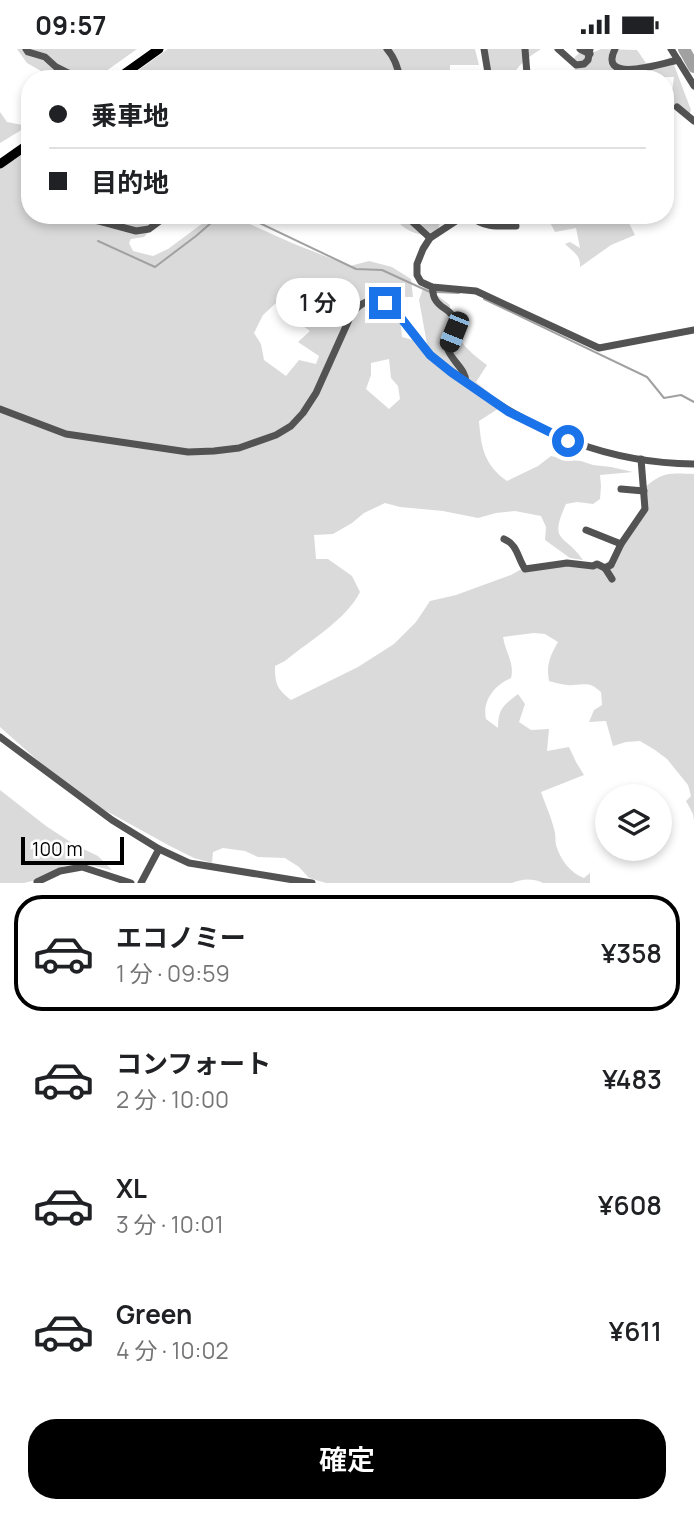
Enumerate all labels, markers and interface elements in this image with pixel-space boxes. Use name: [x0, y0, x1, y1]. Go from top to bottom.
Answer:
text: 09:57: [35, 7, 106, 43]
text: 乗車地: [91, 97, 169, 133]
text: 目的地: [91, 164, 169, 200]
callout: 1 分: [276, 279, 360, 327]
text: 1 分: [299, 286, 337, 318]
route end: [369, 287, 401, 319]
car: [437, 309, 472, 355]
route start: [552, 425, 584, 457]
map controls: [595, 784, 672, 861]
button: layers: [595, 784, 672, 861]
scale bar: [21, 834, 124, 866]
text: 100 m: [32, 836, 83, 862]
text: エコノミー: [116, 919, 246, 955]
icon: car: [32, 922, 95, 985]
text: ¥358: [601, 935, 662, 971]
text: 1 分 · 09:59: [116, 957, 230, 989]
text: コンフォート: [116, 1045, 271, 1081]
icon: car: [32, 1048, 95, 1111]
text: ¥483: [602, 1061, 662, 1097]
text: 2 分 · 10:00: [116, 1083, 229, 1115]
text: XL: [116, 1170, 147, 1206]
icon: car: [32, 1174, 95, 1237]
text: ¥608: [598, 1187, 662, 1223]
text: 3 分 · 10:01: [116, 1208, 224, 1240]
text: Green: [116, 1296, 192, 1332]
icon: car: [32, 1300, 95, 1363]
text: ¥611: [609, 1313, 662, 1349]
text: 4 分 · 10:02: [116, 1334, 229, 1366]
button: 確定: [28, 1419, 666, 1499]

